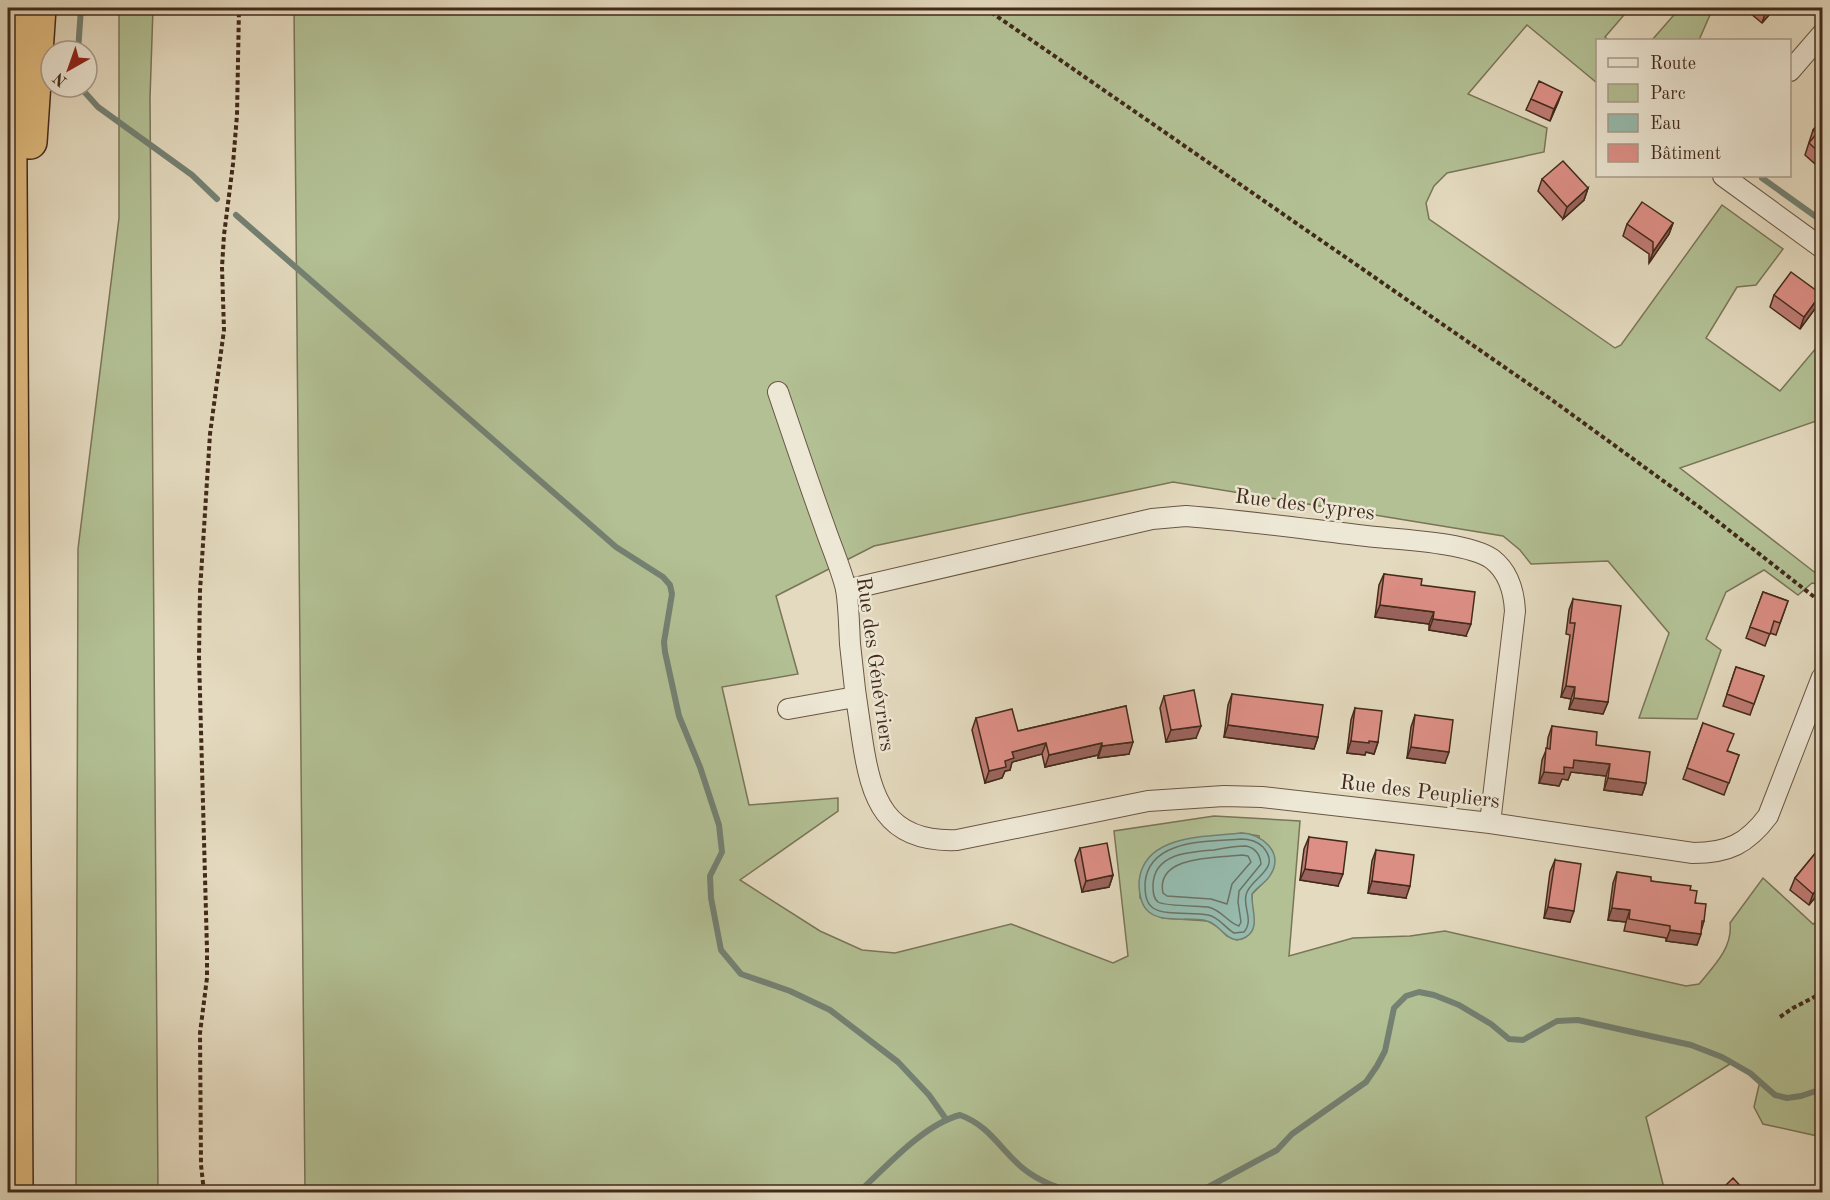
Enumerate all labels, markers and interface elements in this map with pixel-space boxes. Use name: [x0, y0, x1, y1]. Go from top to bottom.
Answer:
north arrow: [39, 39, 99, 99]
legend: [1596, 39, 1791, 177]
text: Route: [1650, 55, 1696, 73]
text: N: [50, 68, 70, 89]
text: Parc: [1650, 85, 1686, 103]
text: Eau: [1650, 115, 1681, 133]
text: Bâtiment: [1650, 145, 1721, 163]
street label: Rue des Cypres: [1234, 486, 1376, 524]
street label: Rue des Génévriers: [852, 576, 897, 753]
street label: Rue des Peupliers: [1339, 772, 1501, 813]

